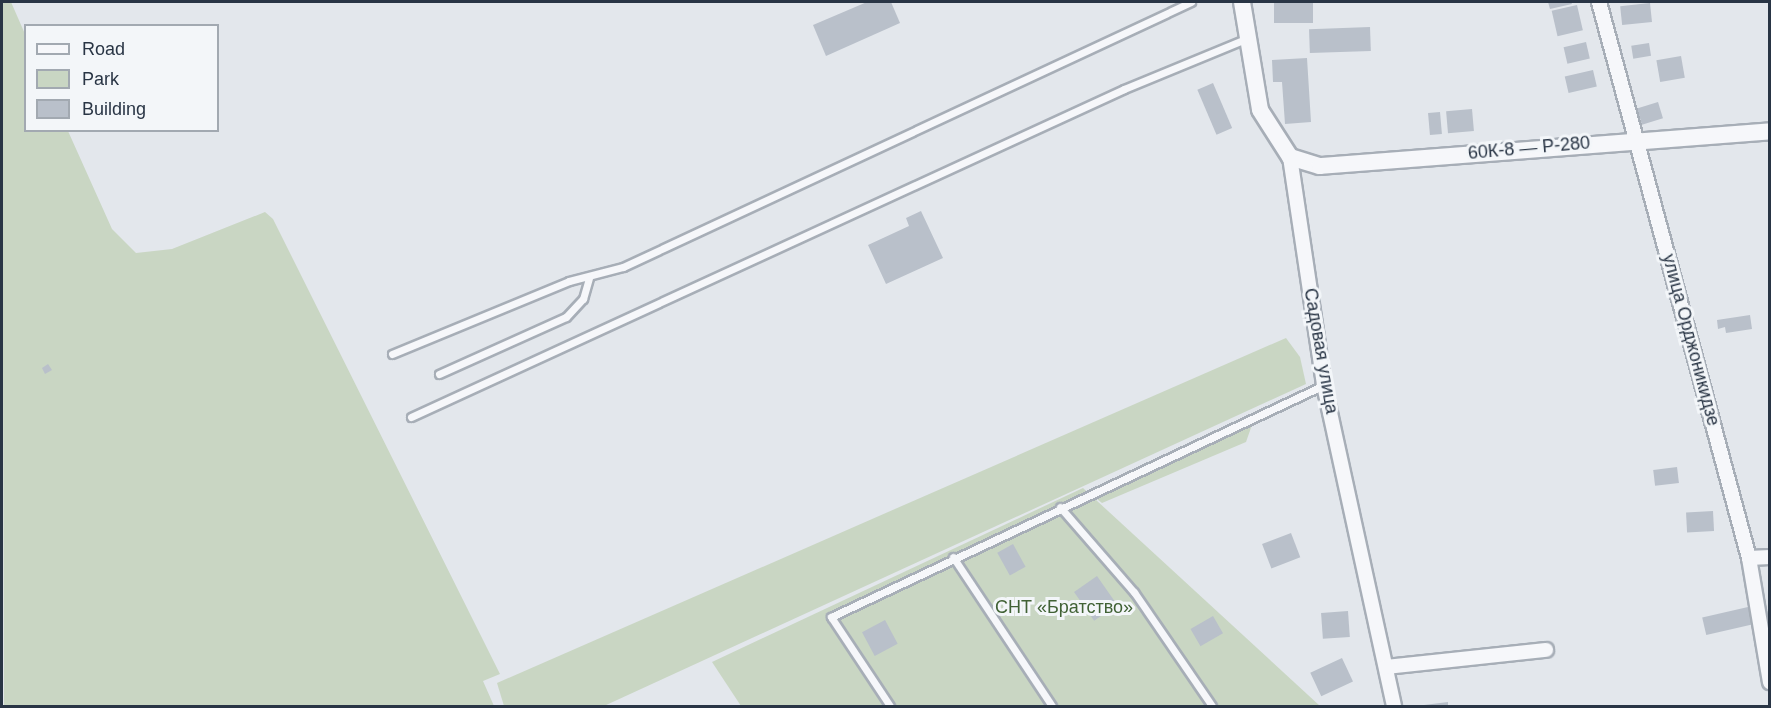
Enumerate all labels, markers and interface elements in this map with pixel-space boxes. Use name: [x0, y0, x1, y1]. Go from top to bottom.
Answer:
legend: [24, 24, 219, 132]
text: Road: [82, 39, 125, 59]
text: Park: [82, 69, 119, 89]
text: Building: [82, 99, 146, 119]
street label: 60К-8 — Р-280: [1467, 132, 1591, 164]
street label: улица Орджоникидзе: [1658, 252, 1724, 428]
street label: Садовая улица: [1299, 286, 1343, 416]
park label: СНТ «Братство»: [995, 596, 1133, 618]

